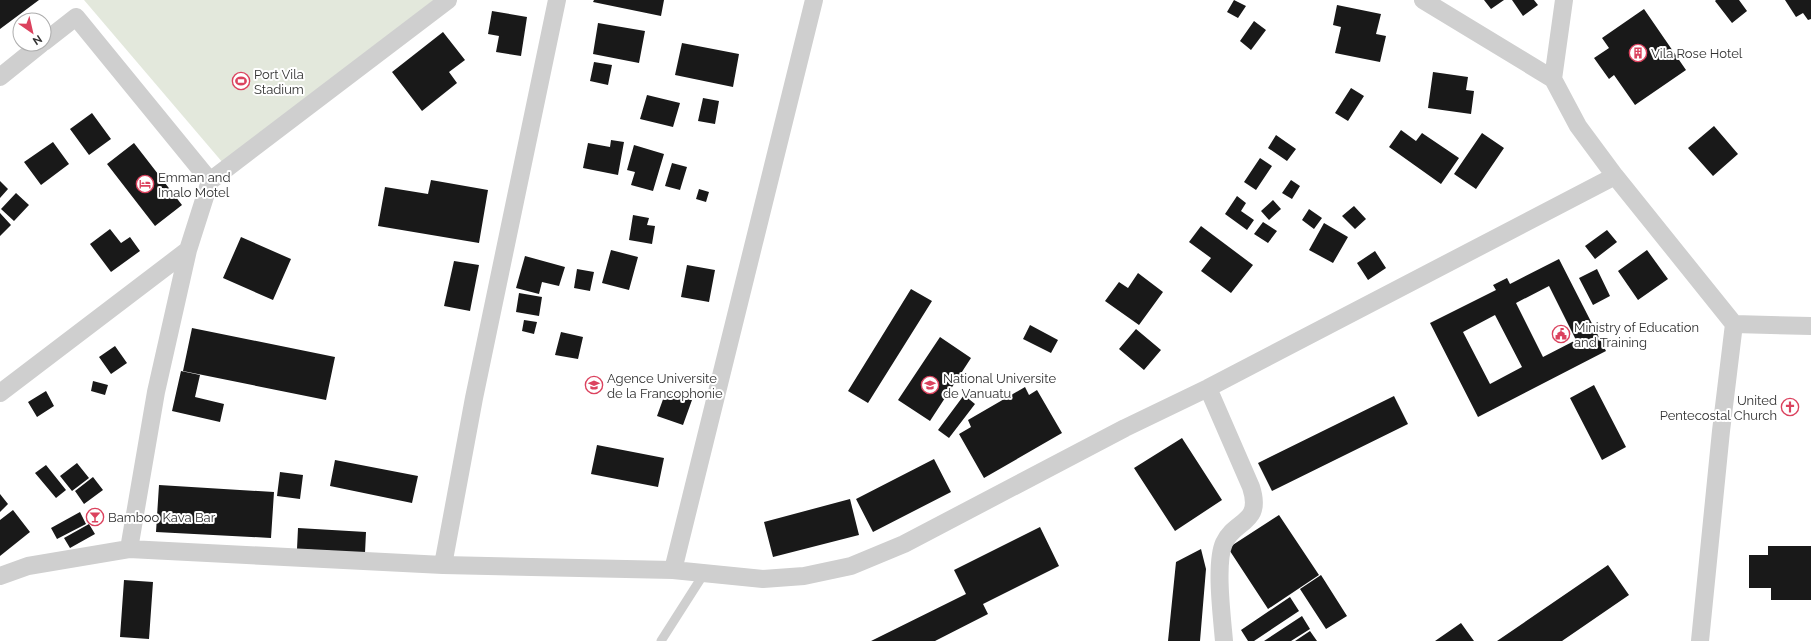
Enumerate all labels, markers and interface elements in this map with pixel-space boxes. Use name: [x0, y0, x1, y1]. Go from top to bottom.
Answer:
north arrow: [12, 12, 52, 52]
text: N: [30, 32, 44, 48]
building icon: Vila Rose Hotel: [1628, 43, 1648, 63]
place label: Vila Rose Hotel: [1651, 46, 1743, 61]
place label: Port Vila Stadium: [254, 67, 304, 97]
sports icon: Port Vila Stadium: [231, 71, 251, 91]
place label: Emman and Imalo Motel: [158, 170, 230, 200]
hotel icon: Emman and Imalo Motel: [135, 174, 155, 194]
place label: Ministry of Education and Training: [1574, 320, 1699, 350]
public building icon: Ministry of Education and Training: [1551, 324, 1571, 344]
place label: Agence Universite de la Francophonie: [607, 371, 723, 401]
place label: National Universite de Vanuatu: [943, 371, 1056, 401]
school or university icon: Agence Universite de la Francophonie: [584, 375, 604, 395]
school or university icon: National Universite de Vanuatu: [920, 375, 940, 395]
place label: United Pentecostal Church: [1660, 393, 1777, 423]
church icon: United Pentecostal Church: [1780, 397, 1800, 417]
bar icon: Bamboo Kava Bar: [85, 507, 105, 527]
place label: Bamboo Kava Bar: [108, 510, 216, 525]

